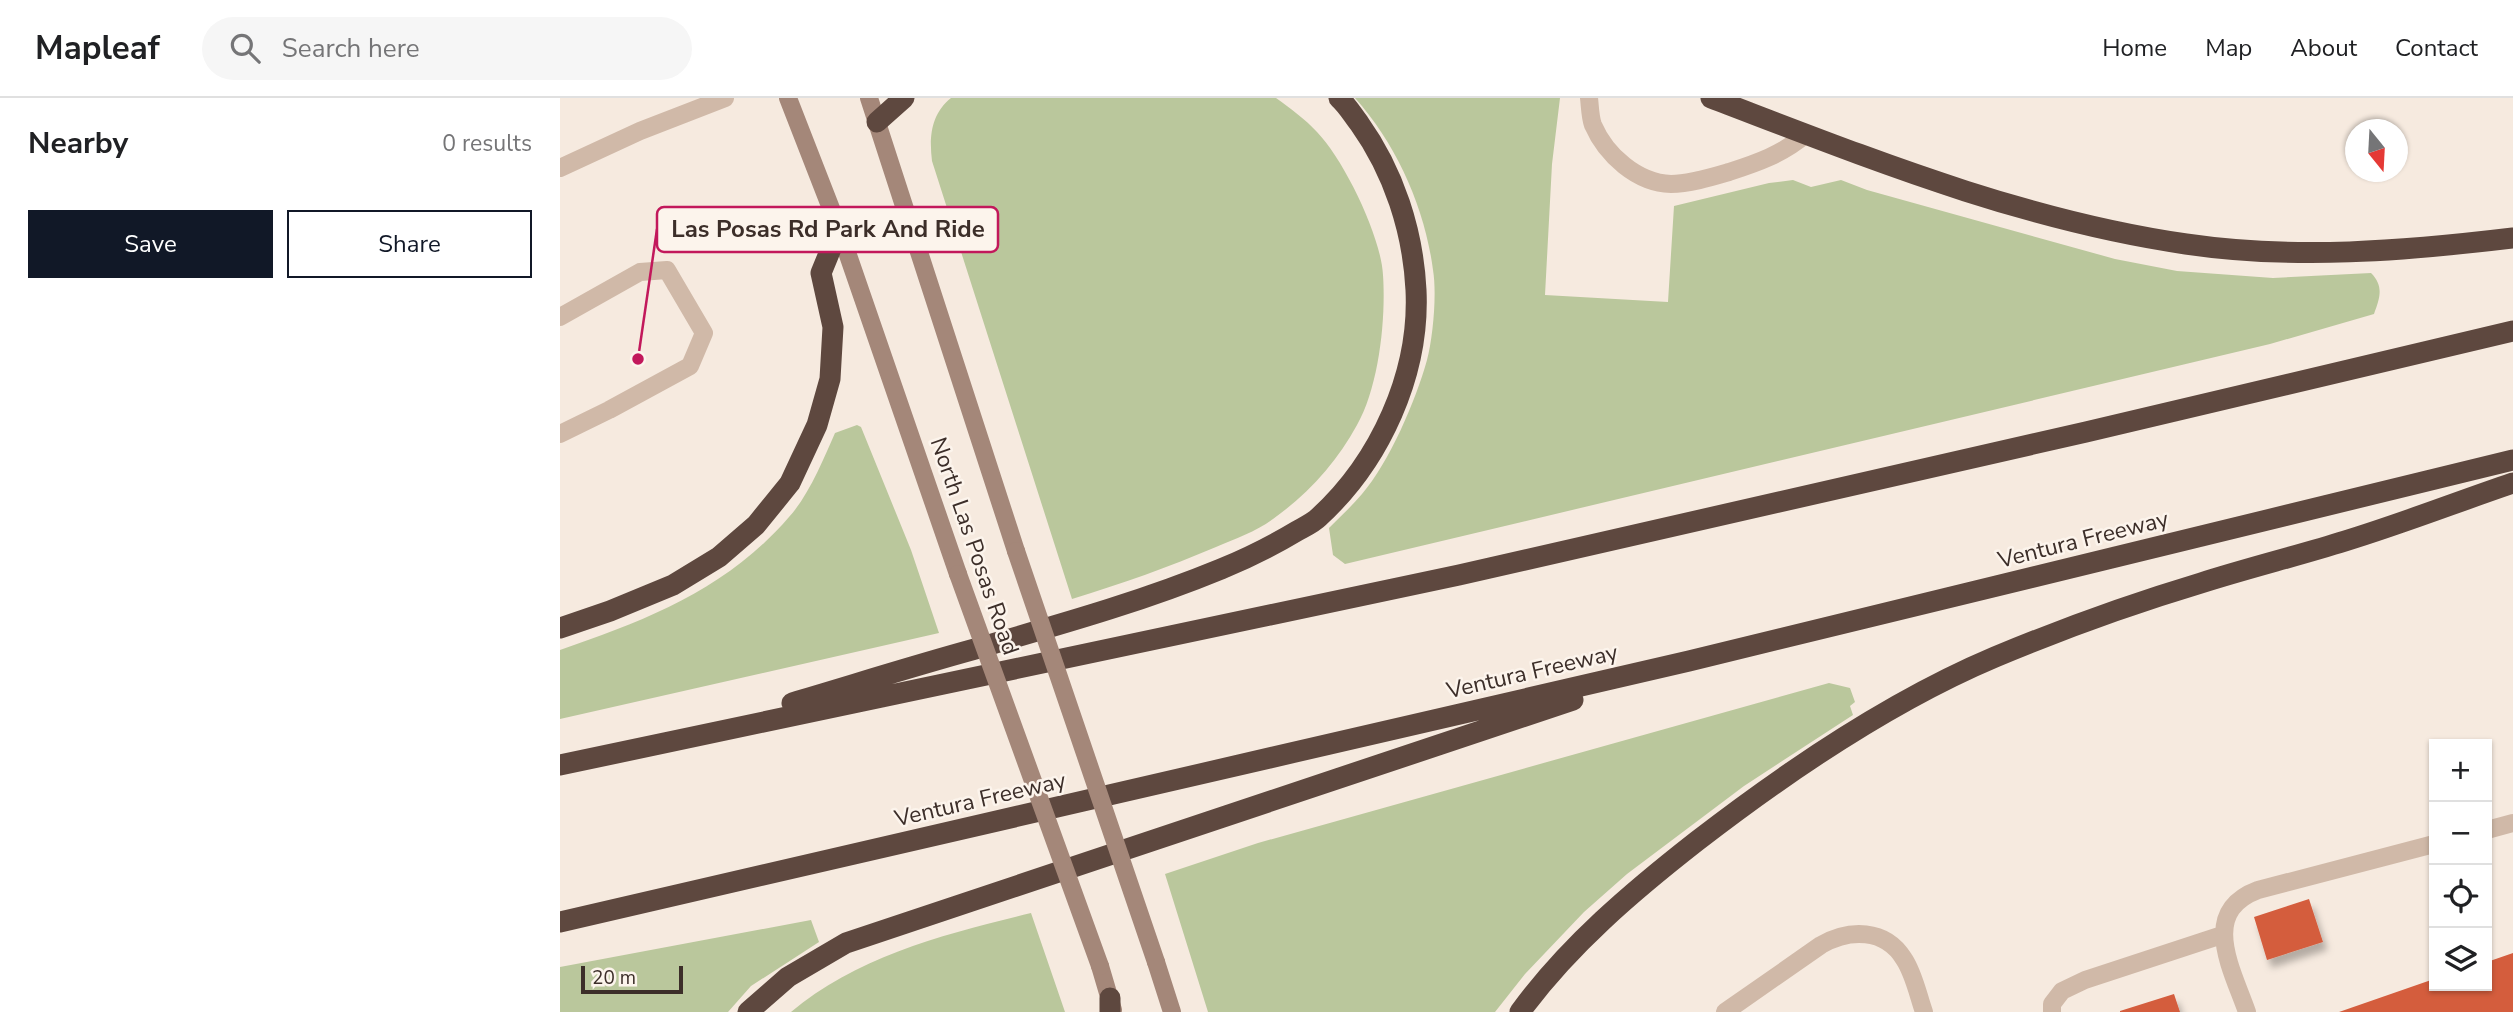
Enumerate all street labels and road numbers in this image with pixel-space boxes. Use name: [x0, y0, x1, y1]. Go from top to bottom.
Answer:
street label: North Las Posas Road: [923, 433, 1026, 659]
street label: Ventura Freeway: [1994, 503, 2172, 576]
street label: Ventura Freeway: [1443, 637, 1621, 706]
street label: Ventura Freeway: [891, 765, 1069, 834]

